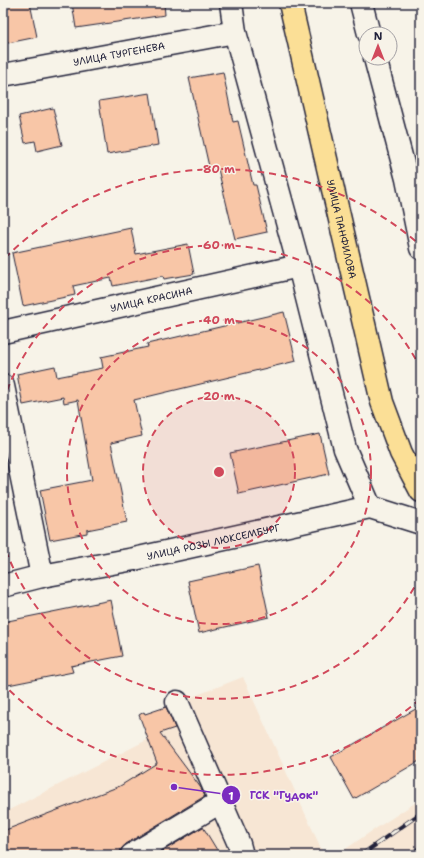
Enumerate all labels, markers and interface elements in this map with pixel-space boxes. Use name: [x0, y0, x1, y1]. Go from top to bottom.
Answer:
north arrow: [358, 26, 398, 66]
text: N: [374, 29, 383, 44]
street label: УЛИЦА ТУРГЕНЕВА: [72, 39, 166, 68]
text: 80 m: [203, 161, 235, 177]
street label: УЛИЦА ПАНФИЛОВА: [324, 178, 360, 280]
text: 60 m: [203, 237, 235, 253]
street label: УЛИЦА КРАСИНА: [109, 283, 194, 314]
text: 40 m: [203, 312, 235, 328]
text: 20 m: [203, 388, 235, 404]
centre of rings: [212, 465, 226, 479]
street label: УЛИЦА РОЗЫ ЛЮКСЕМБУРГ: [146, 520, 282, 562]
callout: ГСК "Гудок": [221, 784, 326, 807]
text: 1: [228, 788, 234, 804]
text: ГСК "Гудок": [250, 788, 319, 803]

